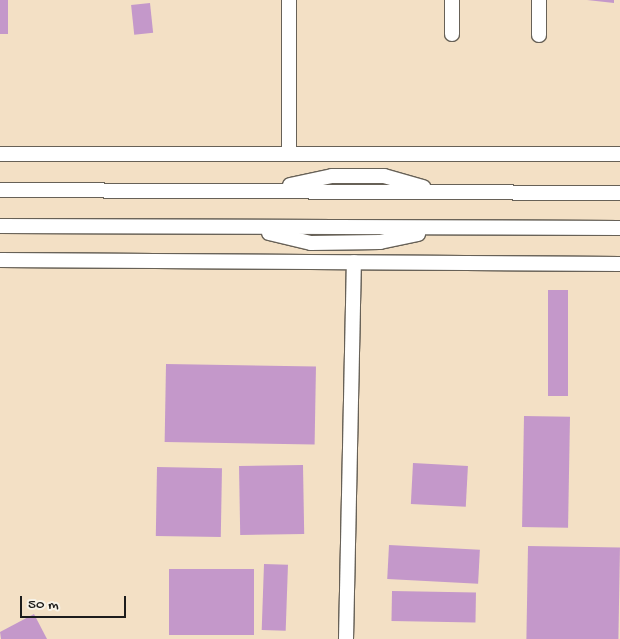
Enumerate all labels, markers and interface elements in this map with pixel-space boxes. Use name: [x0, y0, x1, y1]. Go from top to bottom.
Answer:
scale bar: [22, 586, 129, 618]
text: 50 m: [28, 596, 59, 614]

